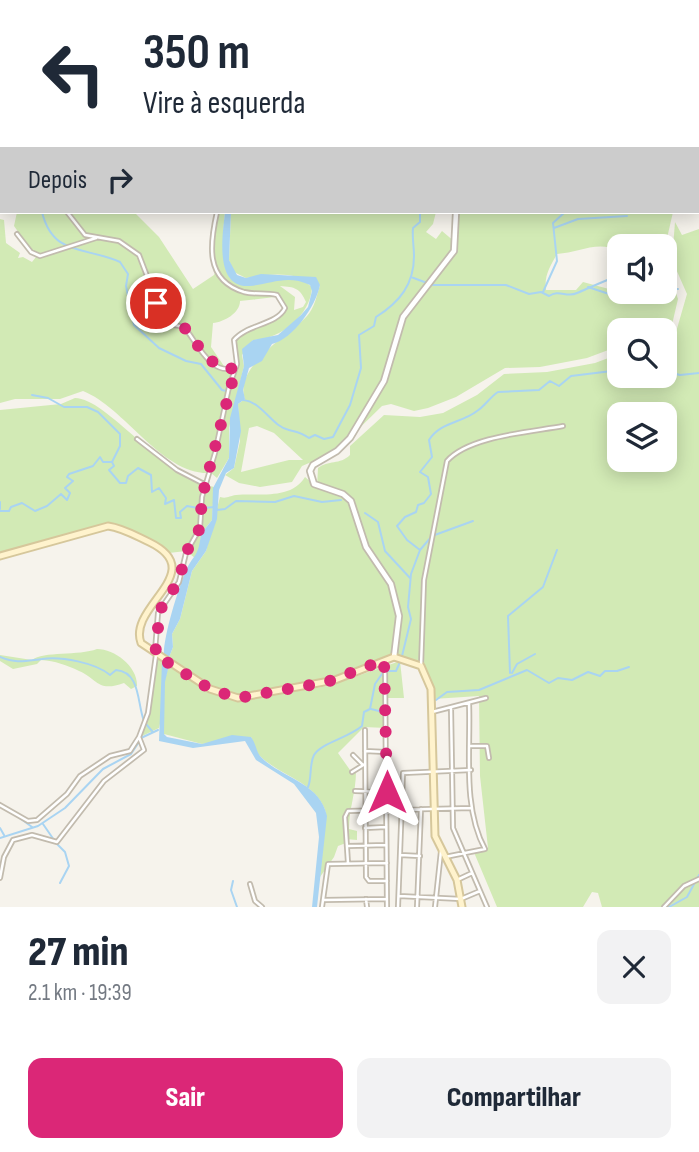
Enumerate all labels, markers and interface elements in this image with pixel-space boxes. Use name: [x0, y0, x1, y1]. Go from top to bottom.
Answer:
text: 350 m: [143, 24, 250, 83]
icon: left: [28, 28, 119, 119]
text: Vire à esquerda: [143, 84, 306, 123]
icon: right: [101, 161, 139, 199]
text: Depois: [28, 165, 87, 196]
map controls: [607, 234, 677, 472]
button: sound: [607, 234, 677, 304]
pin: [126, 273, 186, 333]
icon: arrive: [137, 284, 175, 322]
button: search: [607, 318, 677, 388]
button: layers: [607, 402, 677, 472]
position arrow: [350, 755, 424, 829]
text: 27 min: [28, 927, 128, 978]
button: close: [597, 930, 671, 1004]
text: 2.1 km · 19:39: [28, 979, 132, 1007]
button: Sair: [28, 1058, 343, 1138]
button: Compartilhar: [357, 1058, 671, 1138]

